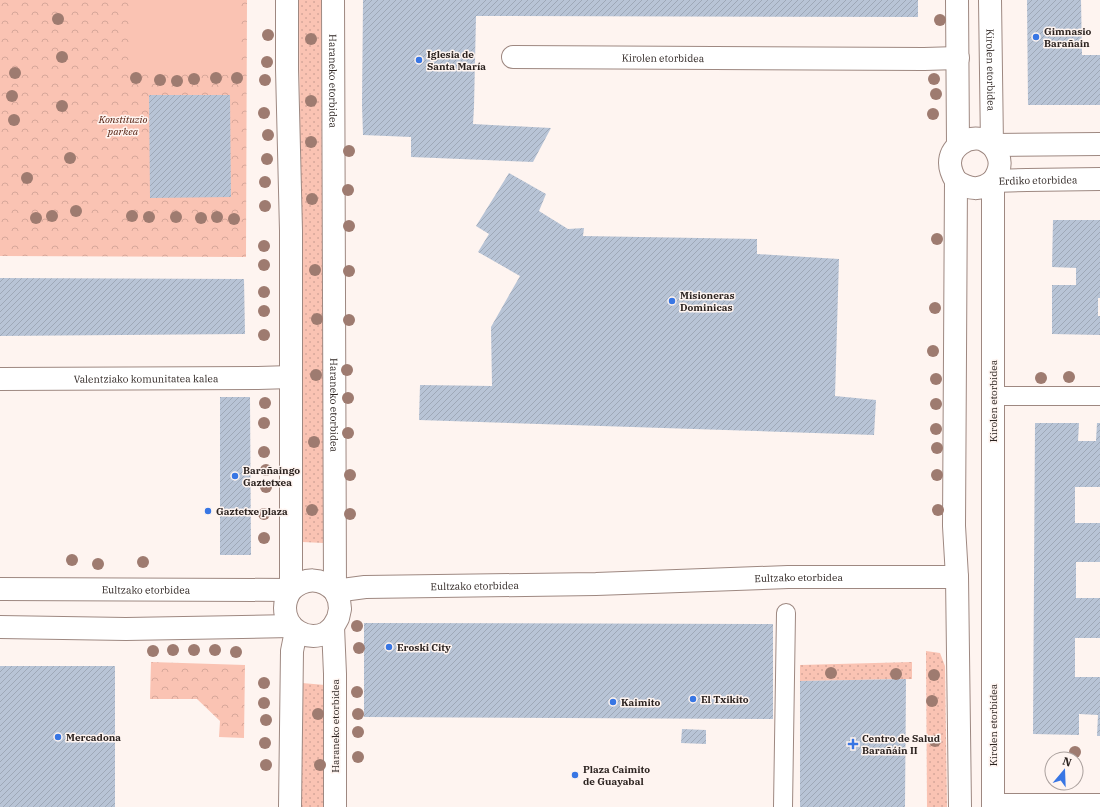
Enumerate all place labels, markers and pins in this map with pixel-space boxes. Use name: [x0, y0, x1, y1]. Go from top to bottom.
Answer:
place label: Gimnasio Barañain: [1044, 25, 1092, 50]
marker: Gimnasio Barañain: [1031, 32, 1041, 42]
place label: Iglesia de Santa María: [427, 48, 486, 73]
marker: Iglesia de Santa María: [414, 55, 424, 65]
place label: Misioneras Dominicas: [680, 289, 735, 314]
marker: Misioneras Dominicas: [667, 296, 677, 306]
place label: Barañaingo Gaztetxea: [243, 464, 300, 489]
marker: Barañaingo Gaztetxea: [230, 471, 240, 481]
place label: Gaztetxe plaza: [216, 505, 288, 518]
marker: Gaztetxe plaza: [203, 506, 213, 516]
place label: Eroski City: [397, 641, 451, 654]
marker: Eroski City: [384, 642, 394, 652]
place label: El Txikito: [701, 693, 749, 706]
marker: El Txikito: [688, 694, 698, 704]
place label: Kaimito: [621, 696, 660, 709]
marker: Kaimito: [608, 697, 618, 707]
place label: Mercadona: [66, 731, 121, 744]
marker: Mercadona: [53, 732, 63, 742]
place label: Centro de Salud Barañáin II: [862, 732, 941, 757]
marker: Centro de Salud Barañáin II: [847, 738, 859, 750]
place label: Plaza Caimito de Guayabal: [583, 763, 650, 788]
marker: Plaza Caimito de Guayabal: [570, 770, 580, 780]

